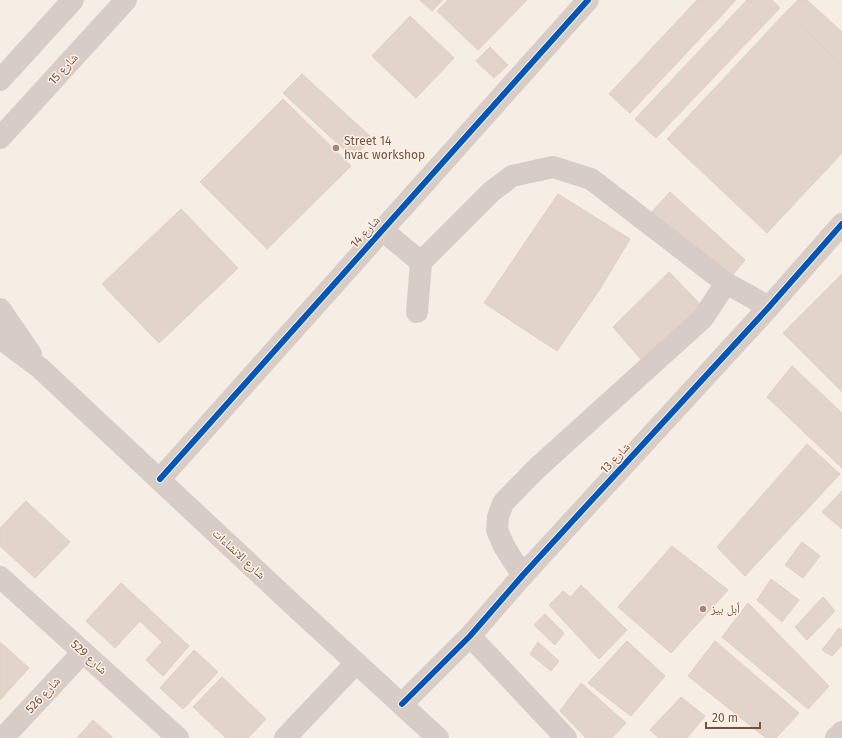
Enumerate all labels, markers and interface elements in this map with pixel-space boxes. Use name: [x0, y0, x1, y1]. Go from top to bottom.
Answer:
street label: شارع 15: [45, 50, 81, 88]
place label: Street 14 hvac workshop: [344, 134, 425, 162]
marker: Street 14 hvac workshop: [331, 143, 341, 153]
street label: شارع 14: [347, 213, 384, 251]
street label: شارع 13: [597, 440, 634, 477]
street label: شارع الانشاءات: [209, 526, 268, 583]
place label: أبل بيز: [710, 602, 740, 616]
marker: أبل بيز: [698, 604, 708, 614]
street label: شارع 529: [67, 637, 110, 678]
street label: شارع 526: [23, 674, 64, 717]
scale bar: [706, 704, 760, 730]
text: 20 m: [712, 711, 738, 725]

